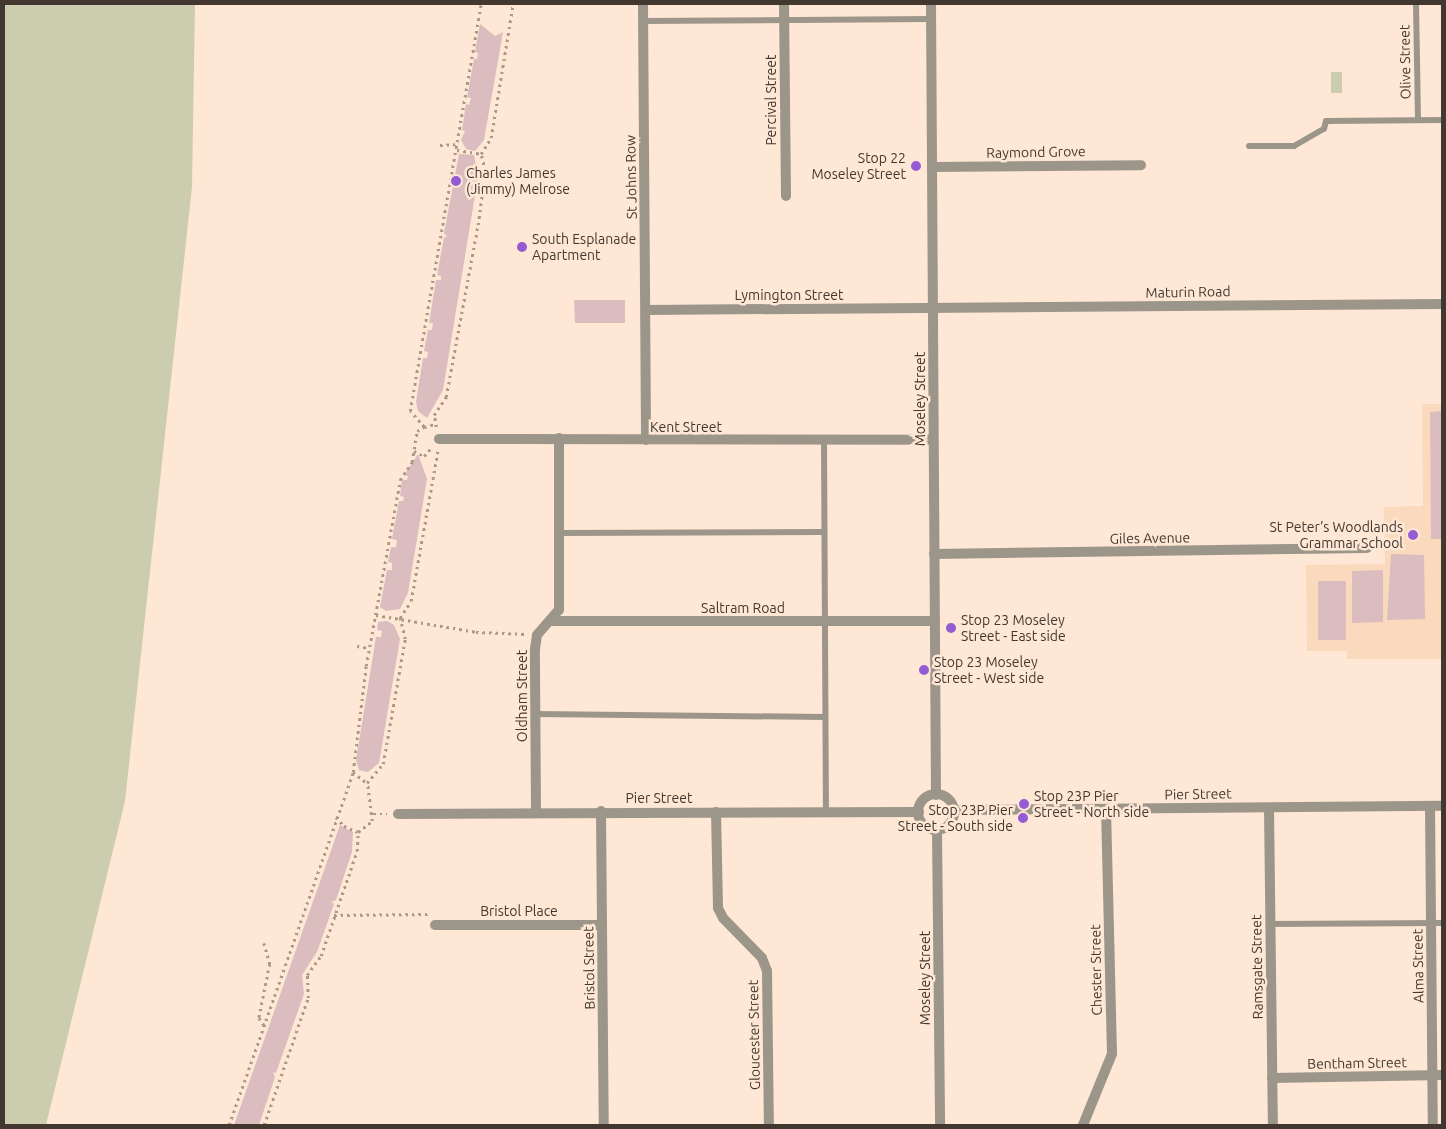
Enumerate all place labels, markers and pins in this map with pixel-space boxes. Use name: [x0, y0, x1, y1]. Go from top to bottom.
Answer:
place label: Stop 22 Moseley Street: [811, 150, 906, 182]
marker: Stop 22 Moseley Street: [910, 160, 922, 172]
place label: Charles James (Jimmy) Melrose: [466, 165, 570, 198]
marker: Charles James (Jimmy) Melrose: [450, 175, 462, 187]
place label: South Esplanade Apartment: [532, 231, 636, 264]
marker: South Esplanade Apartment: [516, 241, 528, 253]
place label: St Peter’s Woodlands Grammar School: [1270, 519, 1403, 552]
marker: St Peter’s Woodlands Grammar School: [1407, 529, 1419, 541]
place label: Stop 23 Moseley Street - East side: [961, 612, 1066, 644]
marker: Stop 23 Moseley Street - East side: [945, 622, 957, 634]
place label: Stop 23 Moseley Street - West side: [934, 654, 1044, 686]
marker: Stop 23 Moseley Street - West side: [918, 664, 930, 676]
place label: Stop 23P Pier Street - North side: [1034, 788, 1149, 820]
marker: Stop 23P Pier Street - North side: [1018, 798, 1030, 810]
place label: Stop 23P Pier Street - South side: [898, 802, 1013, 834]
marker: Stop 23P Pier Street - South side: [1017, 812, 1029, 824]

